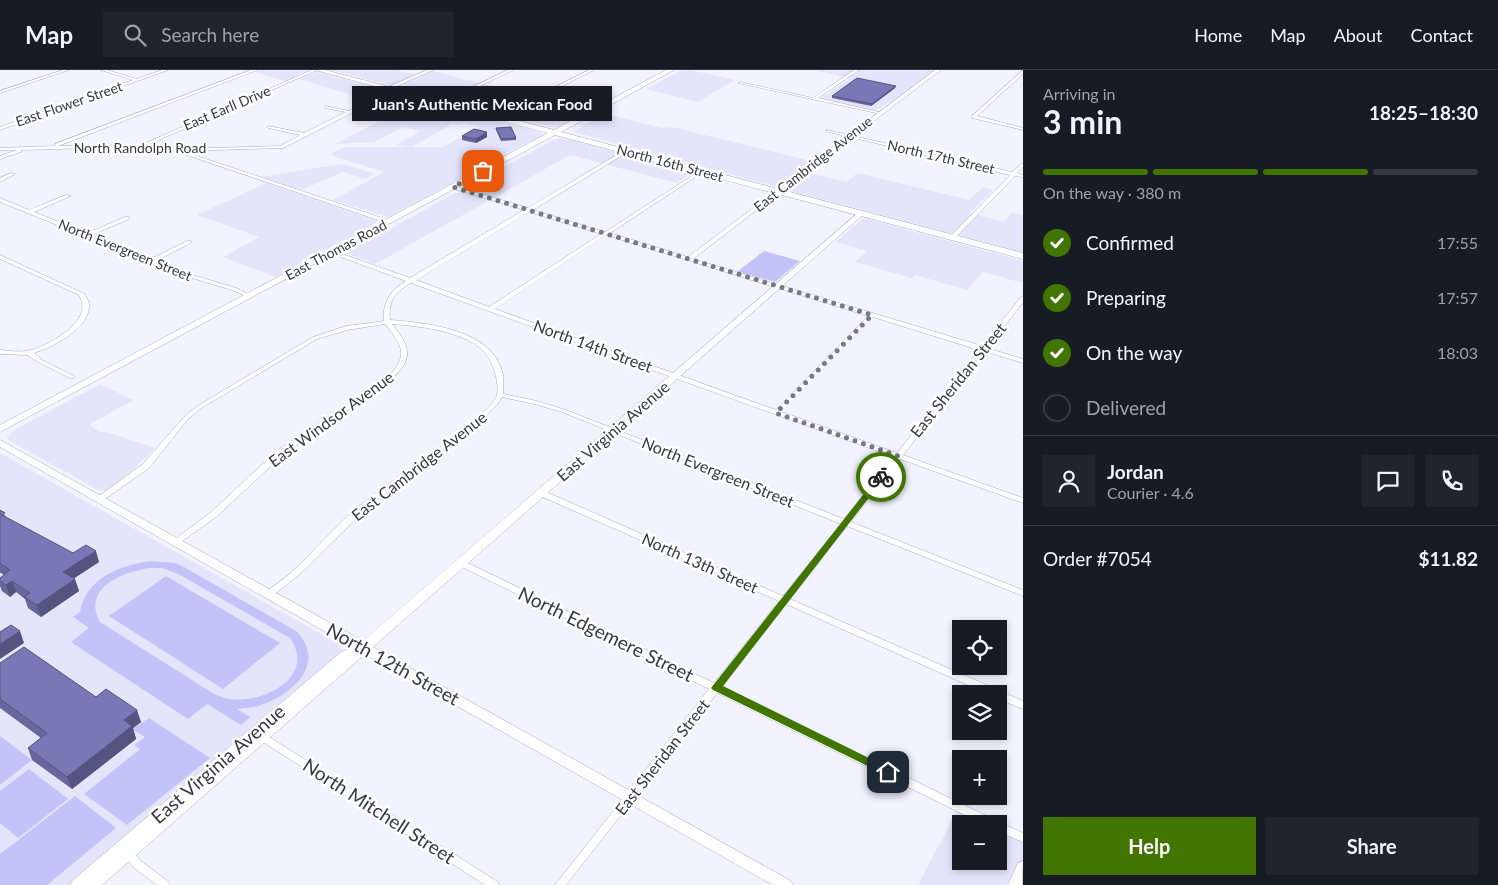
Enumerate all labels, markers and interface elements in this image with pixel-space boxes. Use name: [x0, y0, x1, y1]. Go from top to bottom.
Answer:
search box: [103, 12, 453, 57]
text: Map: [25, 20, 73, 49]
icon: search: [121, 21, 149, 49]
text: Search here: [161, 23, 259, 46]
text: Home: [1194, 24, 1242, 46]
text: Map: [1270, 24, 1306, 46]
text: About: [1334, 24, 1383, 46]
text: Contact: [1411, 24, 1473, 46]
street label: East Flower Street: [13, 77, 125, 130]
street label: East Earll Drive: [181, 81, 273, 134]
text: Arriving in: [1043, 84, 1116, 103]
callout: Juan's Authentic Mexican Food: [353, 86, 613, 121]
text: Juan's Authentic Mexican Food: [372, 94, 592, 113]
text: 18:25–18:30: [1369, 101, 1478, 124]
text: 3 min: [1043, 102, 1122, 141]
street label: East Cambridge Avenue: [750, 112, 875, 215]
street label: North 17th Street: [886, 136, 996, 177]
street label: North Randolph Road: [74, 139, 206, 156]
street label: North 16th Street: [615, 140, 725, 185]
pin: [462, 150, 504, 192]
icon: bag: [469, 157, 497, 185]
text: On the way · 380 m: [1043, 183, 1181, 202]
street label: North Evergreen Street: [56, 215, 194, 284]
street label: East Thomas Road: [282, 216, 389, 283]
icon: check: [1043, 229, 1071, 257]
text: Confirmed: [1086, 231, 1174, 254]
text: 17:55: [1437, 233, 1478, 252]
icon: check: [1043, 284, 1071, 312]
text: Preparing: [1086, 286, 1166, 309]
text: 17:57: [1437, 288, 1478, 307]
street label: North 14th Street: [531, 315, 655, 376]
street label: East Sheridan Street: [906, 319, 1010, 441]
icon: check: [1043, 339, 1071, 367]
text: On the way: [1086, 341, 1182, 364]
text: 18:03: [1437, 343, 1478, 362]
street label: East Windsor Avenue: [264, 367, 397, 470]
street label: East Virginia Avenue: [552, 377, 673, 485]
text: Delivered: [1086, 396, 1166, 419]
street label: East Cambridge Avenue: [347, 407, 490, 524]
street label: North Evergreen Street: [639, 432, 797, 511]
courier: [856, 452, 906, 502]
button: person: [1043, 455, 1095, 507]
button: chat: [1362, 455, 1414, 507]
button: phone: [1426, 455, 1478, 507]
text: Jordan: [1107, 460, 1164, 483]
icon: bike: [867, 463, 895, 491]
text: Courier · 4.6: [1107, 483, 1194, 502]
street label: North 13th Street: [639, 528, 761, 597]
text: Order #7054: [1043, 547, 1152, 570]
text: $11.82: [1418, 547, 1478, 570]
street label: North Edgemere Street: [515, 581, 698, 686]
street label: North 12th Street: [323, 617, 464, 710]
map controls: [952, 620, 1007, 870]
button: locate: [952, 620, 1007, 675]
button: layers: [952, 685, 1007, 740]
street label: East Sheridan Street: [611, 695, 713, 818]
street label: East Virginia Avenue: [146, 699, 289, 828]
button: +: [952, 750, 1007, 805]
pin: [867, 751, 909, 793]
street label: North Mitchell Street: [299, 753, 460, 868]
icon: home: [874, 758, 902, 786]
button: −: [952, 815, 1007, 870]
button: Help: [1043, 817, 1256, 875]
button: Share: [1266, 817, 1478, 875]

